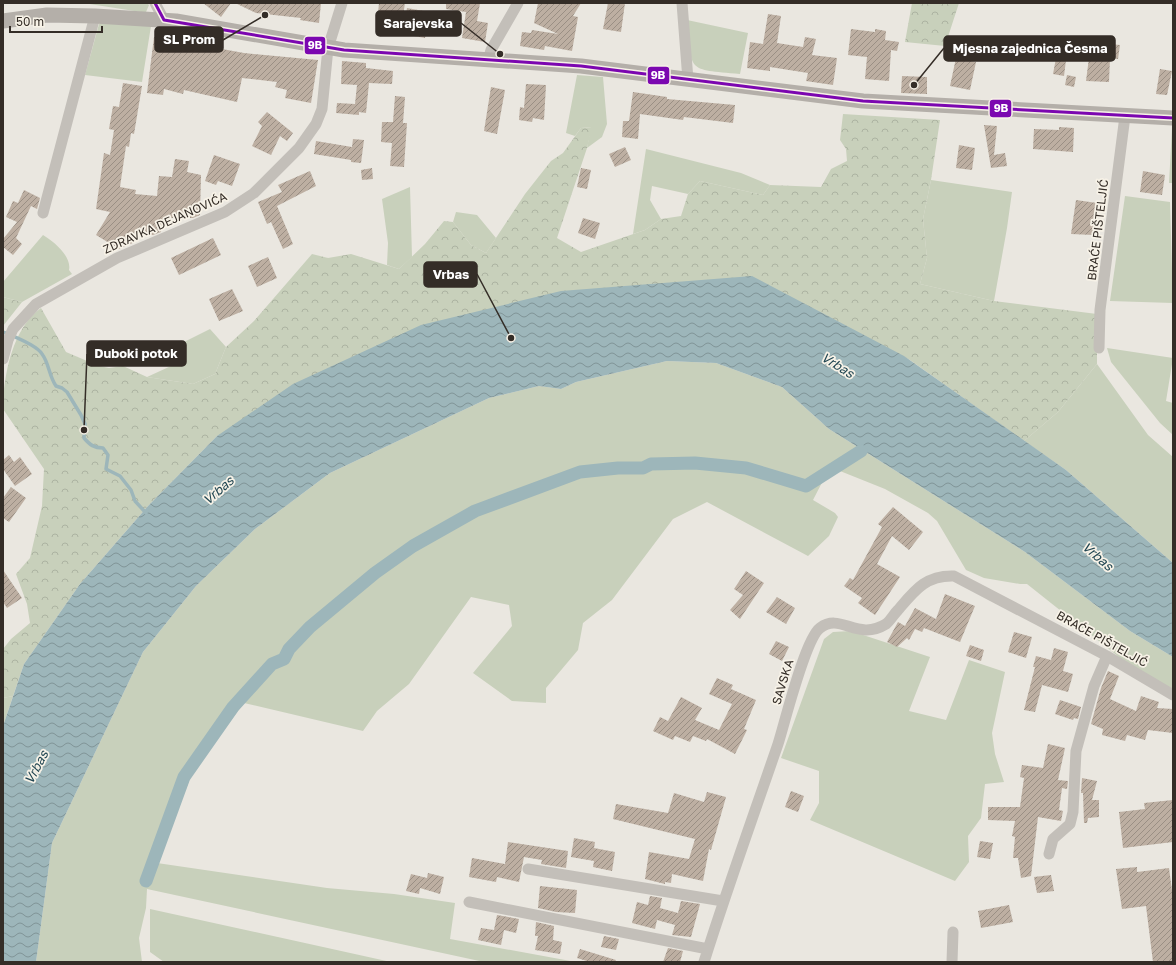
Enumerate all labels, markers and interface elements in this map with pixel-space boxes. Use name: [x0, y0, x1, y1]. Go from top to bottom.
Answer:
scale bar: [10, 8, 102, 34]
callout: Sarajevska: [376, 11, 461, 36]
text: 50 m: [16, 14, 44, 29]
text: Sarajevska: [383, 15, 453, 31]
callout: SL Prom: [155, 27, 223, 52]
text: SL Prom: [163, 31, 215, 47]
line badge: 9B: [304, 36, 326, 55]
callout: Mjesna zajednica Česma: [944, 36, 1115, 61]
text: 9B: [308, 38, 323, 51]
text: Mjesna zajednica Česma: [953, 40, 1108, 56]
line badge: 9B: [647, 66, 670, 85]
text: 9B: [651, 68, 666, 81]
line badge: 9B: [989, 99, 1012, 118]
text: 9B: [994, 101, 1009, 114]
street label: BRAĆE PIŠTELJIĆ: [1084, 178, 1111, 281]
street label: ZDRAVKA DEJANOVIĆA: [101, 188, 229, 257]
callout: Vrbas: [424, 262, 477, 287]
text: Vrbas: [433, 266, 469, 282]
callout: Duboki potok: [87, 341, 186, 366]
text: Duboki potok: [94, 345, 178, 361]
water label: Vrbas: [819, 349, 858, 382]
water label: Vrbas: [199, 472, 237, 508]
water label: Vrbas: [1079, 538, 1117, 574]
street label: BRAĆE PIŠTELJIĆ: [1054, 607, 1150, 670]
street label: SAVSKA: [769, 657, 797, 706]
water label: Vrbas: [21, 747, 52, 786]

